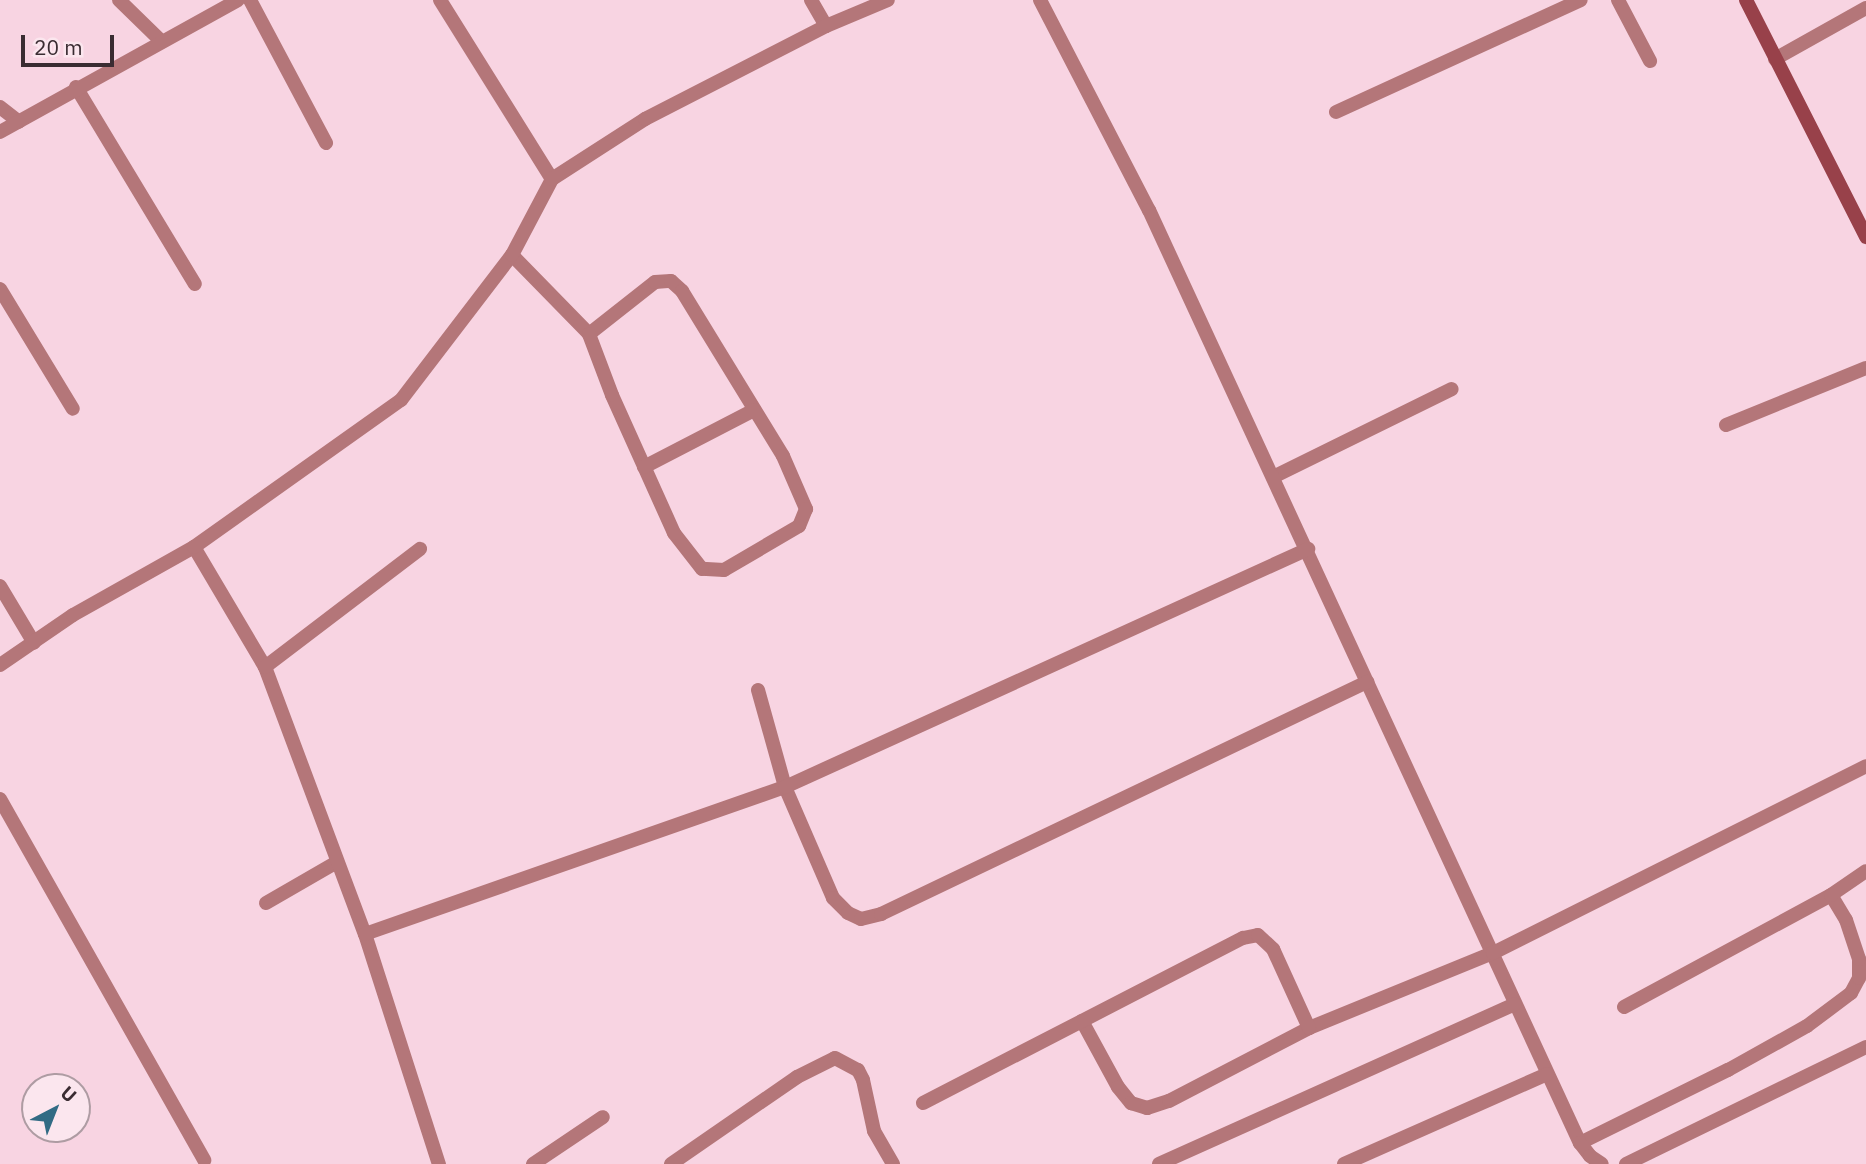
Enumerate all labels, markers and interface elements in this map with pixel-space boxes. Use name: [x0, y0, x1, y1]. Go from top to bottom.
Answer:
scale bar: [24, 21, 117, 65]
text: 20 m: [34, 33, 83, 61]
north arrow: [21, 1073, 91, 1143]
text: U: [56, 1081, 82, 1107]

